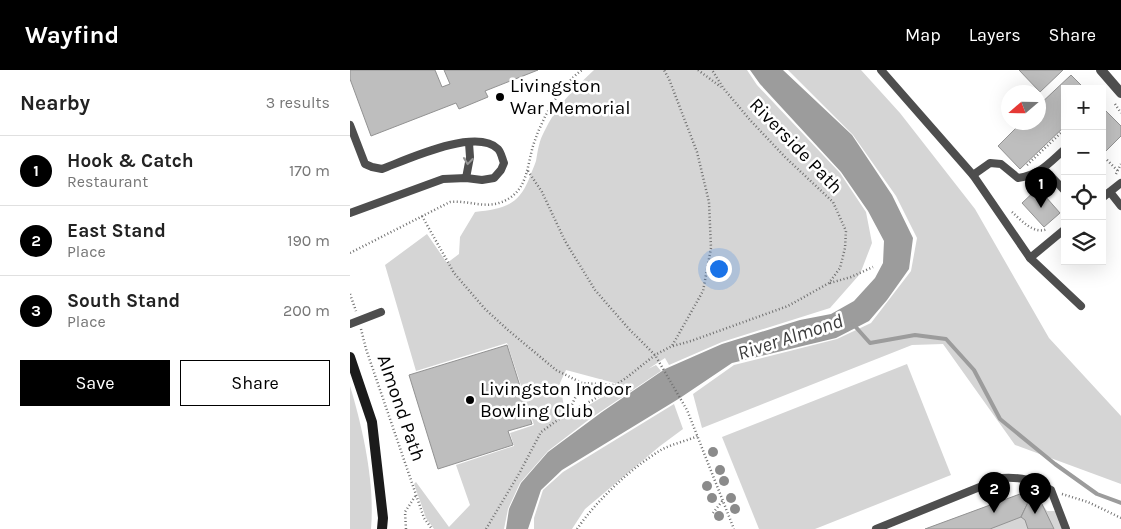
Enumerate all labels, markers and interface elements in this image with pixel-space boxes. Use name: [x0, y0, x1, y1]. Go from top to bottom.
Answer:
text: Wayfind: [25, 21, 119, 49]
text: Map: [905, 24, 941, 46]
text: Layers: [969, 24, 1021, 46]
text: Share: [1049, 24, 1096, 46]
place label: Livingston War Memorial: [510, 75, 631, 119]
north arrow: [1001, 85, 1046, 130]
map controls: [1061, 85, 1106, 265]
button: +: [1061, 85, 1106, 130]
text: Nearby: [20, 91, 90, 115]
marker: Livingston War Memorial: [494, 91, 506, 103]
text: 3 results: [266, 93, 330, 112]
street label: Riverside Path: [745, 94, 847, 198]
button: −: [1061, 130, 1106, 175]
text: Hook & Catch: [67, 150, 194, 172]
one-way arrow: [463, 157, 474, 165]
text: 1: [33, 161, 39, 180]
text: 170 m: [289, 161, 330, 180]
pin: 1: [1025, 167, 1057, 208]
text: Restaurant: [67, 172, 148, 191]
button: locate: [1061, 175, 1106, 220]
text: East Stand: [67, 220, 166, 242]
button: layers: [1061, 220, 1106, 265]
text: 2: [31, 231, 41, 250]
text: 190 m: [287, 231, 330, 250]
text: Place: [67, 242, 106, 261]
your location: [706, 256, 732, 282]
text: South Stand: [67, 290, 180, 312]
text: 3: [31, 301, 41, 320]
text: 200 m: [283, 301, 330, 320]
water label: River Almond: [734, 309, 846, 365]
text: Place: [67, 312, 106, 331]
street label: Almond Path: [372, 352, 430, 464]
button: Save: [20, 360, 170, 406]
button: Share: [180, 360, 330, 406]
place label: Livingston Indoor Bowling Club: [480, 378, 631, 422]
marker: Livingston Indoor Bowling Club: [464, 394, 476, 406]
pin: 2: [978, 472, 1010, 513]
pin: 3: [1019, 473, 1051, 514]

